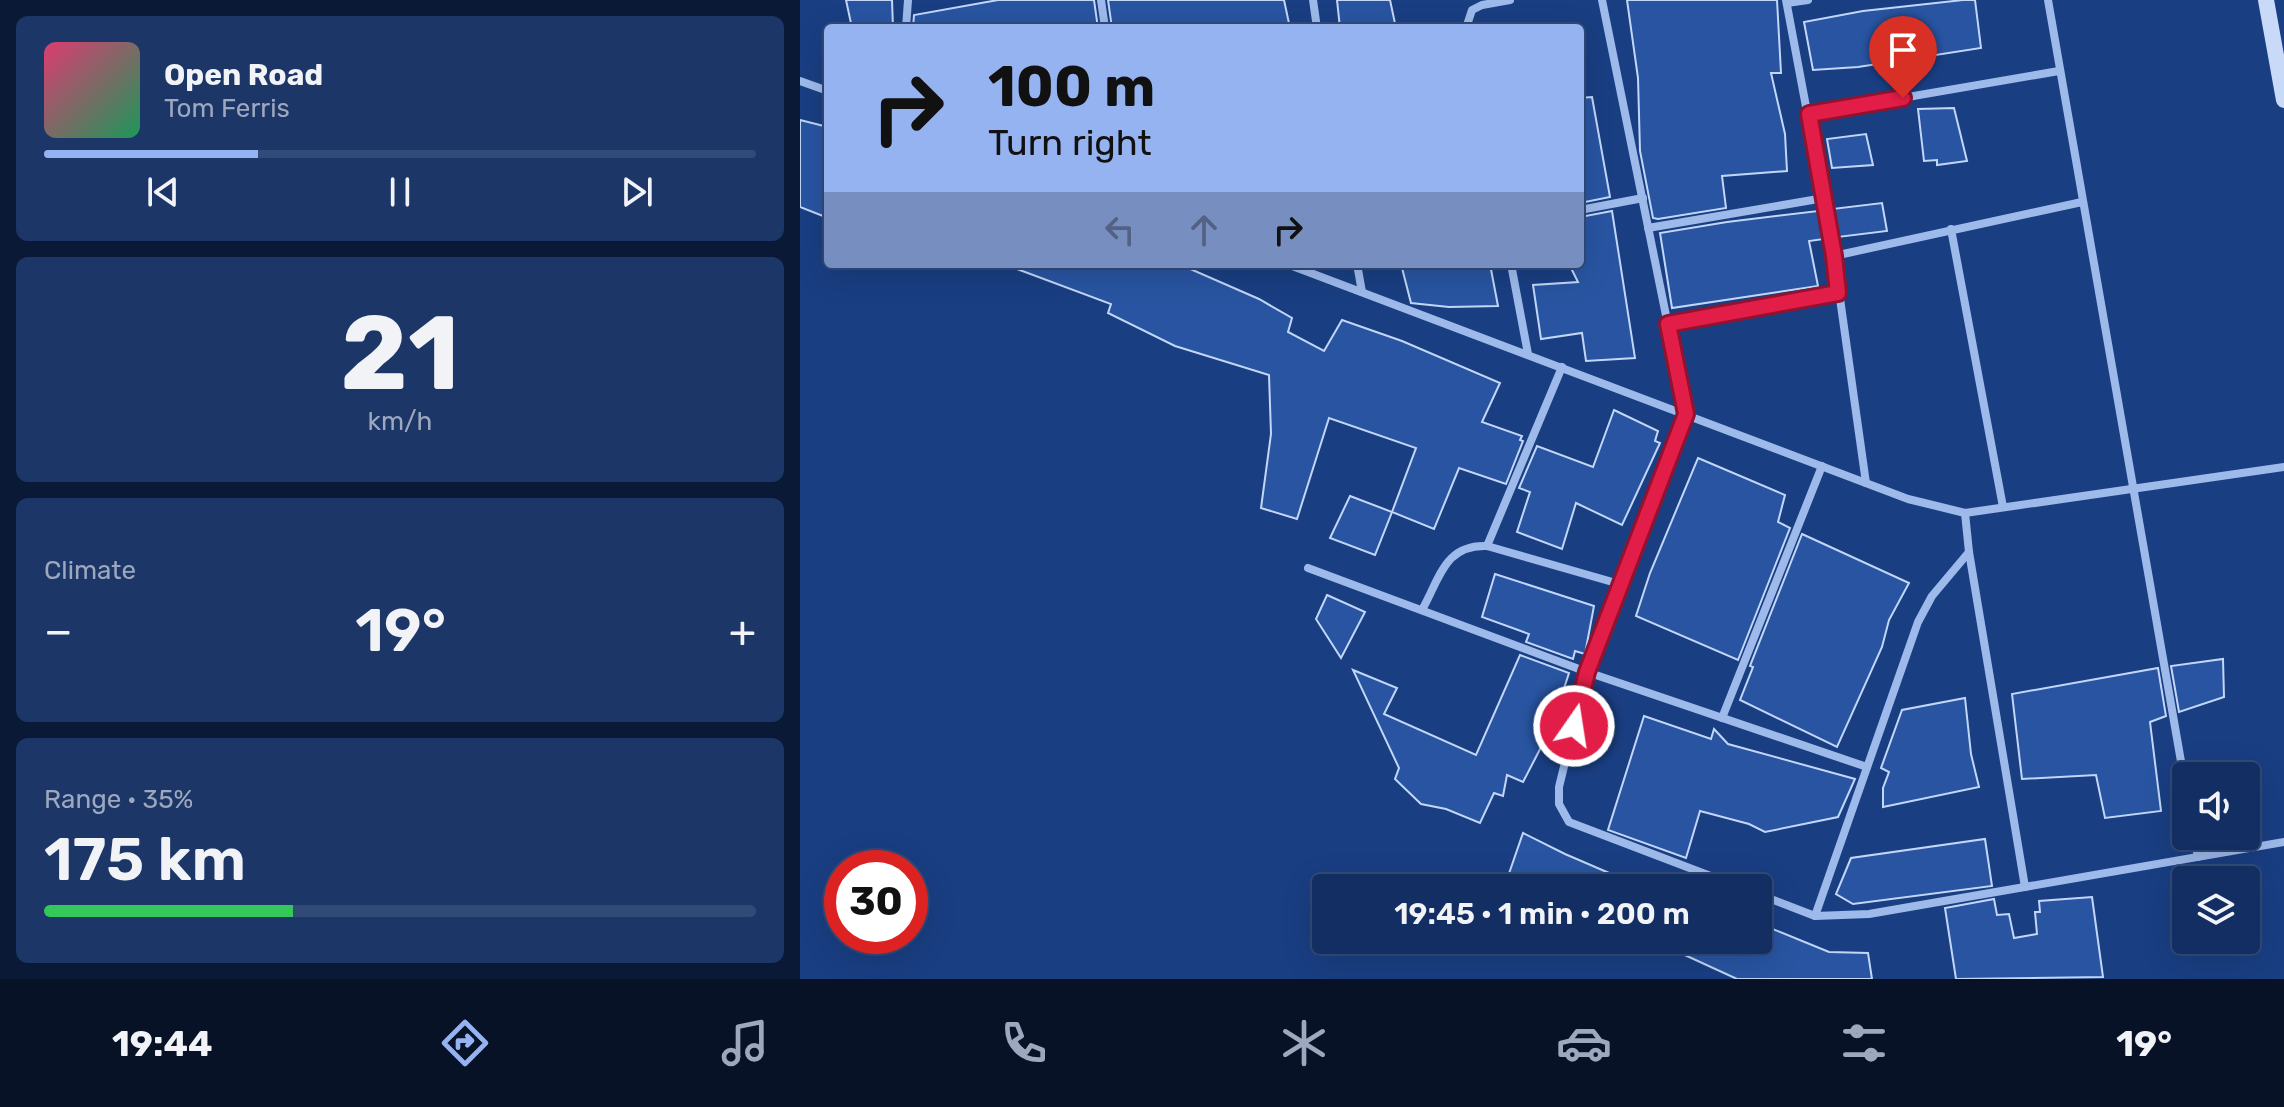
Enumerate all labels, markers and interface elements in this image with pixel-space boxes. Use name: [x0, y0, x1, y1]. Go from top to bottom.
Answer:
pin: [1869, 16, 1937, 98]
icon: arrive: [1881, 28, 1925, 72]
text: 100 m: [988, 54, 1155, 120]
icon: right: [856, 56, 960, 160]
text: Open Road: [164, 57, 323, 93]
text: Tom Ferris: [164, 93, 290, 124]
text: Turn right: [988, 121, 1152, 164]
icon: previous: [141, 170, 185, 214]
icon: pause: [378, 170, 422, 214]
icon: next: [615, 170, 659, 214]
icon: left: [1098, 208, 1142, 252]
icon: ahead: [1182, 208, 1226, 252]
icon: right: [1266, 208, 1310, 252]
text: 21: [340, 292, 460, 415]
text: km/h: [368, 406, 432, 437]
text: Climate: [44, 555, 136, 586]
text: 19°: [355, 595, 446, 666]
text: −: [44, 605, 73, 657]
text: +: [729, 605, 756, 657]
position arrow: [1532, 684, 1616, 768]
map controls: [2172, 762, 2260, 954]
button: sound: [2172, 762, 2260, 850]
text: Range · 35%: [44, 784, 193, 815]
text: 175 km: [44, 824, 246, 895]
speed limit sign: 30: [824, 850, 928, 954]
button: layers: [2172, 866, 2260, 954]
text: 19:45 · 1 min · 200 m: [1394, 896, 1690, 932]
icon: directions: [437, 1015, 493, 1071]
icon: music: [717, 1015, 773, 1071]
icon: phone: [996, 1015, 1052, 1071]
icon: climate: [1276, 1015, 1332, 1071]
icon: car: [1556, 1015, 1612, 1071]
icon: filters: [1836, 1015, 1892, 1071]
text: 19:44: [112, 1022, 213, 1065]
text: 19°: [2116, 1022, 2172, 1065]

